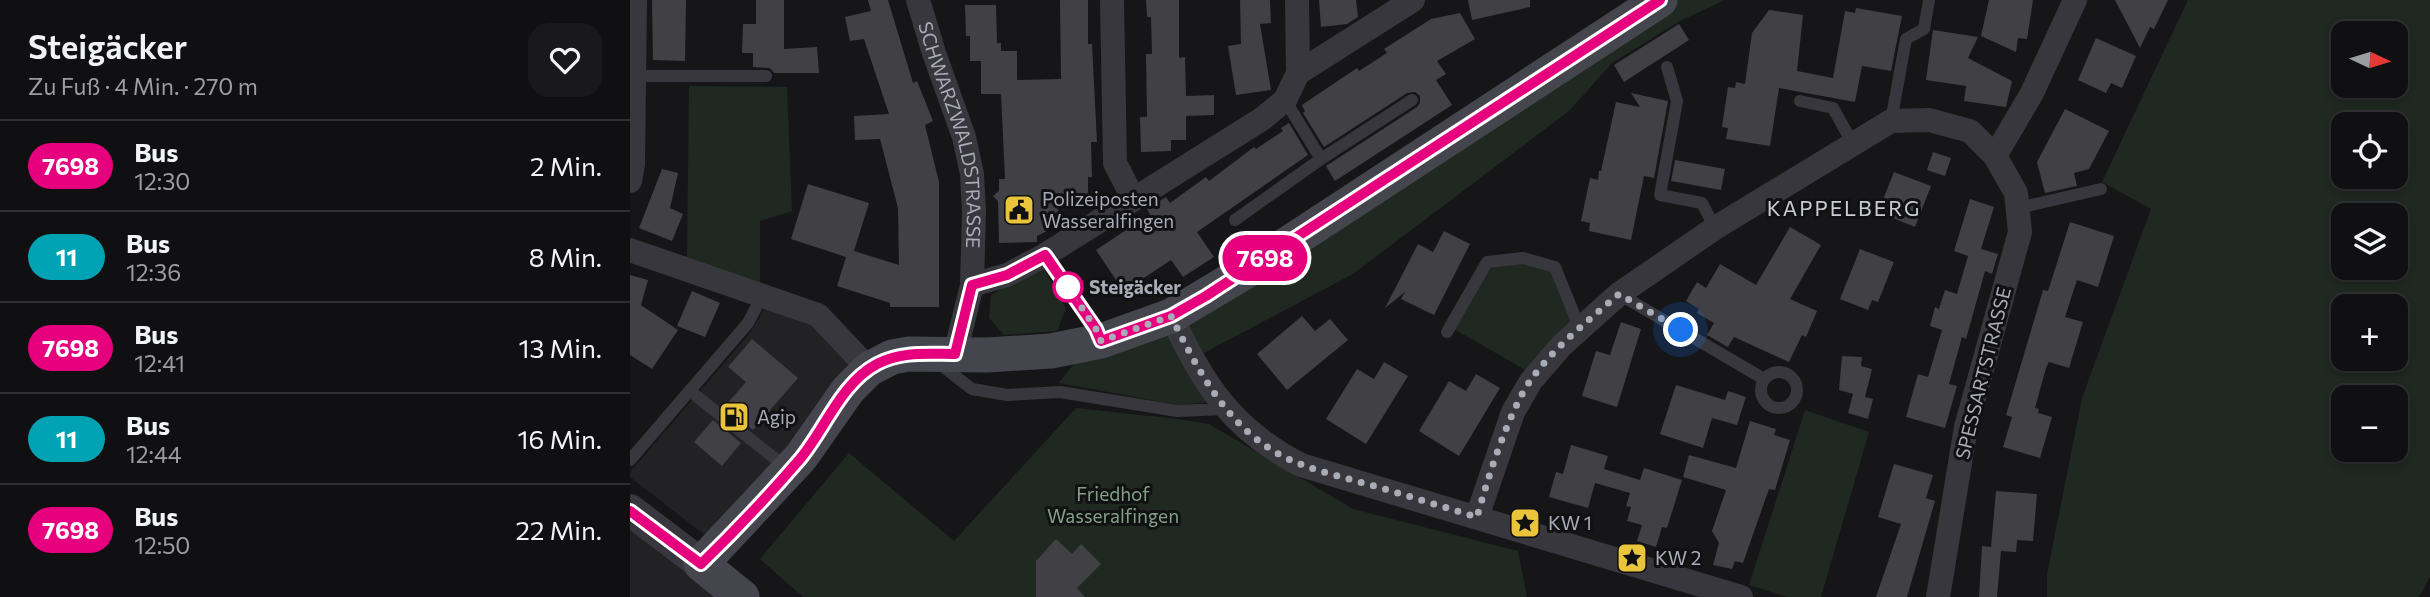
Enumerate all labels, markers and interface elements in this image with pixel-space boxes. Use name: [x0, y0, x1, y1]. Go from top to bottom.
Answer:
street label: SCHWARZWALDSTRASSE: [914, 19, 986, 249]
north arrow: [2331, 21, 2408, 98]
map controls: [2331, 21, 2408, 462]
button: heart: [528, 23, 602, 97]
text: Steigäcker: [28, 25, 187, 66]
text: Zu Fuß · 4 Min. · 270 m: [28, 72, 258, 100]
button: locate: [2331, 112, 2408, 189]
text: Bus: [134, 136, 178, 167]
text: 2 Min.: [530, 150, 602, 181]
text: 7698: [42, 151, 99, 180]
text: 12:30: [134, 167, 190, 195]
place label: Polizeiposten Wasseralfingen: [1042, 187, 1174, 232]
public building icon: Polizeiposten Wasseralfingen: [1002, 193, 1036, 227]
district label: KAPPELBERG: [1767, 195, 1921, 220]
button: layers: [2331, 203, 2408, 280]
text: Bus: [126, 227, 170, 258]
line badge: 7698: [1216, 235, 1314, 281]
text: 8 Min.: [529, 241, 602, 272]
text: 11: [56, 242, 77, 271]
text: 7698: [1236, 243, 1294, 272]
text: 12:36: [126, 258, 181, 286]
marker: Steigäcker: [1053, 272, 1083, 302]
place label: Steigäcker: [1089, 275, 1181, 298]
street label: SPESSARTSTRASSE: [1950, 284, 2015, 461]
button: +: [2331, 294, 2408, 371]
your location: [1663, 312, 1698, 347]
text: Bus: [134, 318, 178, 349]
text: 13 Min.: [518, 332, 602, 363]
text: 7698: [42, 333, 99, 362]
text: 12:41: [134, 349, 185, 377]
button: −: [2331, 385, 2408, 462]
fuel station icon: Agip: [717, 400, 751, 434]
place label: Agip: [757, 405, 796, 428]
text: Bus: [126, 409, 170, 440]
text: 16 Min.: [518, 423, 602, 454]
text: 11: [56, 424, 77, 453]
text: 12:44: [126, 440, 182, 468]
park label: Friedhof Wasseralfingen: [1047, 482, 1179, 527]
text: Bus: [134, 500, 178, 531]
place icon: KW 1: [1508, 506, 1542, 540]
place label: KW 1: [1548, 511, 1592, 534]
text: 22 Min.: [516, 514, 602, 545]
text: 7698: [42, 515, 99, 544]
text: 12:50: [134, 531, 190, 559]
place icon: KW 2: [1615, 541, 1649, 575]
place label: KW 2: [1655, 546, 1701, 569]

